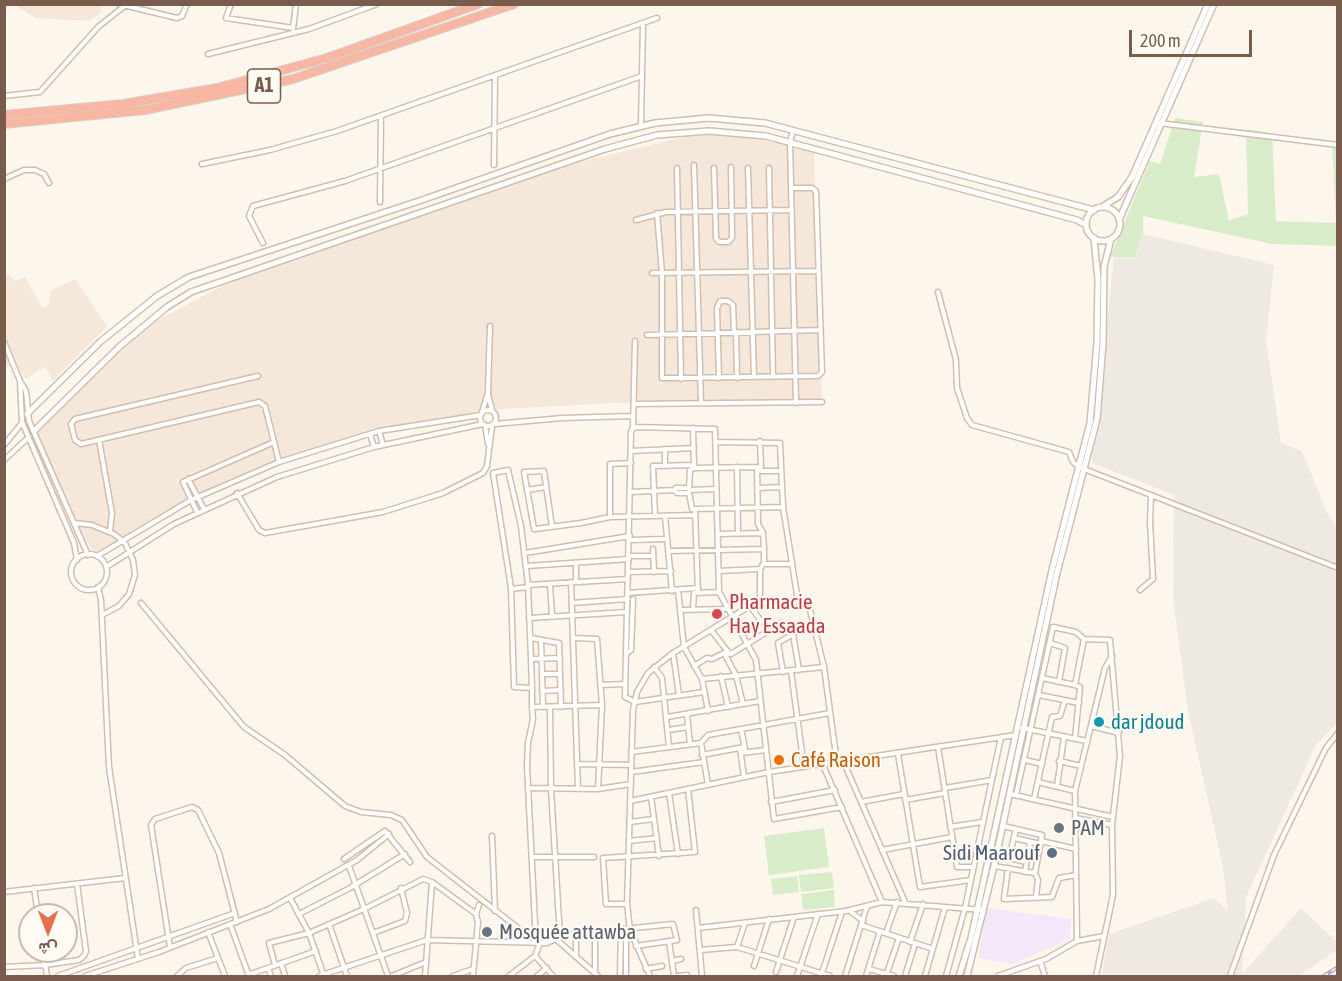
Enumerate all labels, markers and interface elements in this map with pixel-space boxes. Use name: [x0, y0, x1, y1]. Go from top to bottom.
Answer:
scale bar: [1132, 18, 1255, 56]
text: 200 m: [1140, 30, 1181, 51]
road number: A1: [248, 69, 280, 103]
place label: Pharmacie Hay Essaada: [729, 589, 826, 639]
marker: Pharmacie Hay Essaada: [710, 607, 724, 621]
place label: dar jdoud: [1111, 709, 1185, 735]
marker: dar jdoud: [1092, 715, 1106, 729]
place label: Café Raison: [791, 747, 881, 773]
marker: Café Raison: [772, 753, 786, 767]
place label: PAM: [1071, 815, 1105, 841]
marker: PAM: [1052, 821, 1066, 835]
place label: Sidi Maarouf: [943, 840, 1040, 866]
marker: Sidi Maarouf: [1045, 846, 1059, 860]
north arrow: [18, 903, 78, 963]
place label: Mosquée attawba: [499, 919, 636, 945]
marker: Mosquée attawba: [480, 925, 494, 939]
text: ش: [38, 940, 58, 958]

